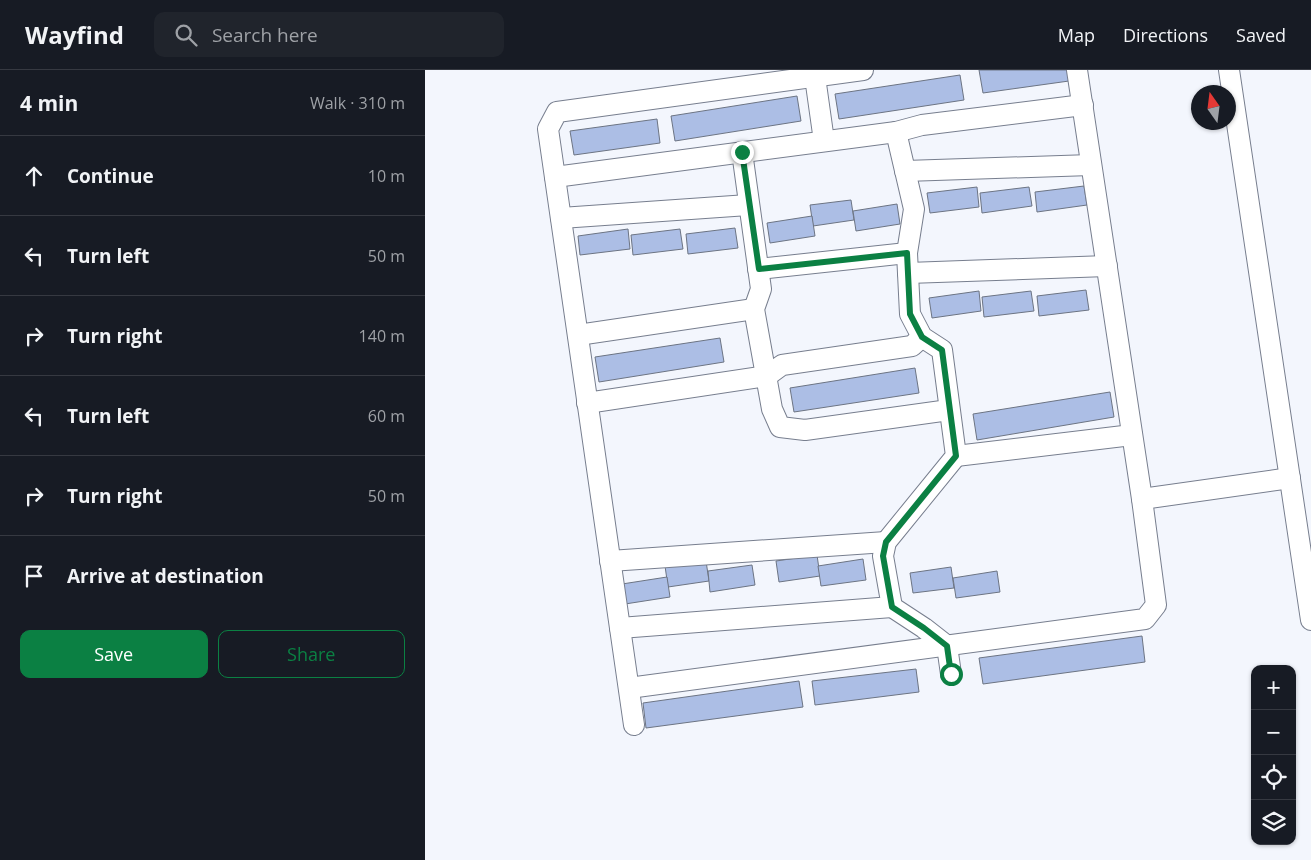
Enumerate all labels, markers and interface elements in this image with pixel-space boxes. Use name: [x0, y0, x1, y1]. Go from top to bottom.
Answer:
search box: [154, 12, 504, 57]
text: Wayfind: [25, 18, 124, 51]
icon: search: [172, 21, 200, 49]
text: Search here: [212, 22, 318, 48]
text: Map: [1058, 23, 1095, 47]
text: Directions: [1123, 23, 1208, 47]
text: Saved: [1236, 23, 1286, 47]
north arrow: [1191, 85, 1236, 130]
text: 4 min: [20, 89, 78, 117]
text: Walk · 310 m: [310, 92, 405, 114]
route end: [731, 141, 754, 164]
icon: ahead: [20, 162, 48, 190]
text: Continue: [67, 163, 154, 189]
text: 10 m: [368, 165, 405, 187]
icon: left: [20, 242, 48, 270]
text: Turn left: [67, 243, 149, 269]
text: 50 m: [368, 245, 405, 267]
icon: right: [20, 322, 48, 350]
text: Turn right: [67, 323, 162, 349]
text: 140 m: [359, 325, 405, 347]
icon: left: [20, 402, 48, 430]
text: Turn left: [67, 403, 149, 429]
text: 60 m: [368, 405, 405, 427]
icon: right: [20, 482, 48, 510]
text: Turn right: [67, 483, 162, 509]
text: 50 m: [368, 485, 405, 507]
icon: arrive: [20, 562, 48, 590]
text: Arrive at destination: [67, 563, 264, 589]
button: Save: [20, 630, 208, 678]
button: Share: [218, 630, 405, 678]
route start: [940, 663, 963, 686]
map controls: [1251, 665, 1296, 845]
button: +: [1251, 665, 1296, 710]
button: −: [1251, 710, 1296, 755]
button: locate: [1251, 755, 1296, 800]
button: layers: [1251, 800, 1296, 845]

